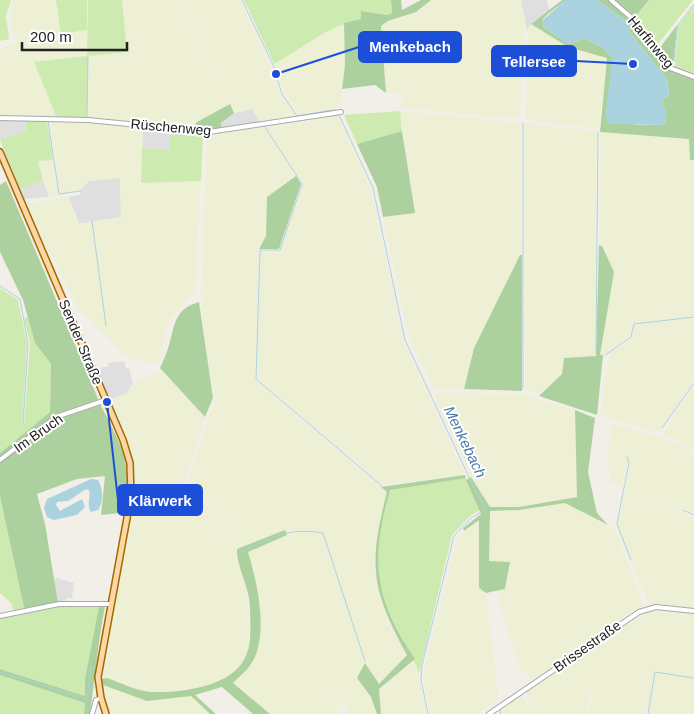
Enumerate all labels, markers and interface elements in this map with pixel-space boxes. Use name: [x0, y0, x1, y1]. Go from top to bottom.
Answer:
street label: Harfinweg: [625, 13, 677, 71]
scale bar: [22, 20, 128, 52]
text: 200 m: [30, 28, 72, 45]
callout: Menkebach: [359, 32, 461, 62]
text: Menkebach: [369, 38, 451, 55]
callout: Tellersee: [492, 46, 576, 76]
text: Tellersee: [502, 53, 566, 70]
street label: Rüschenweg: [130, 116, 212, 138]
street label: Sender Straße: [56, 297, 106, 387]
water label: Menkebach: [441, 403, 490, 480]
street label: Im Bruch: [10, 410, 66, 456]
callout: Klärwerk: [118, 485, 202, 515]
text: Klärwerk: [128, 492, 192, 509]
street label: Brissestraße: [550, 617, 624, 675]

